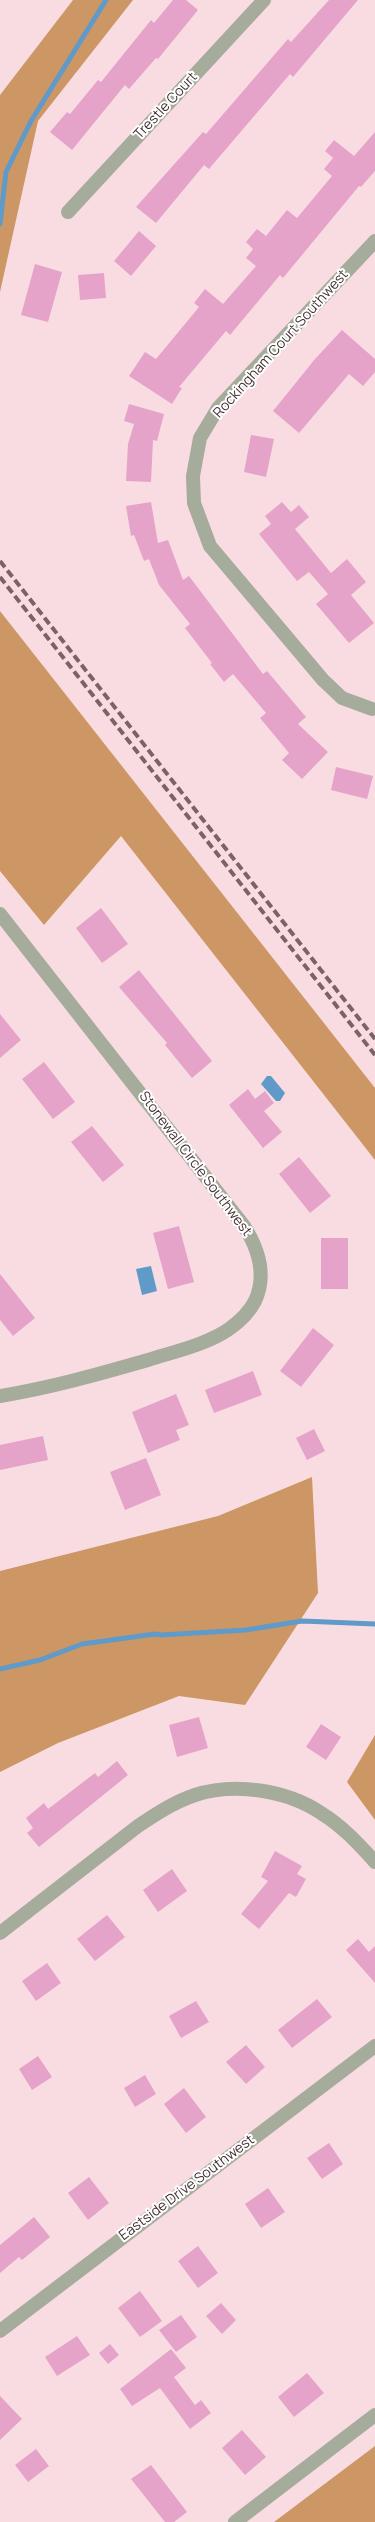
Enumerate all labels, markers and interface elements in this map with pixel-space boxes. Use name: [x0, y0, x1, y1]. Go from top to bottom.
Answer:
street label: Trestle Court: [131, 69, 201, 143]
street label: Rockingham Court Southwest: [210, 267, 352, 421]
street label: Stonewall Circle Southwest: [135, 1088, 255, 1240]
street label: Eastside Drive Southwest: [116, 2132, 258, 2244]

